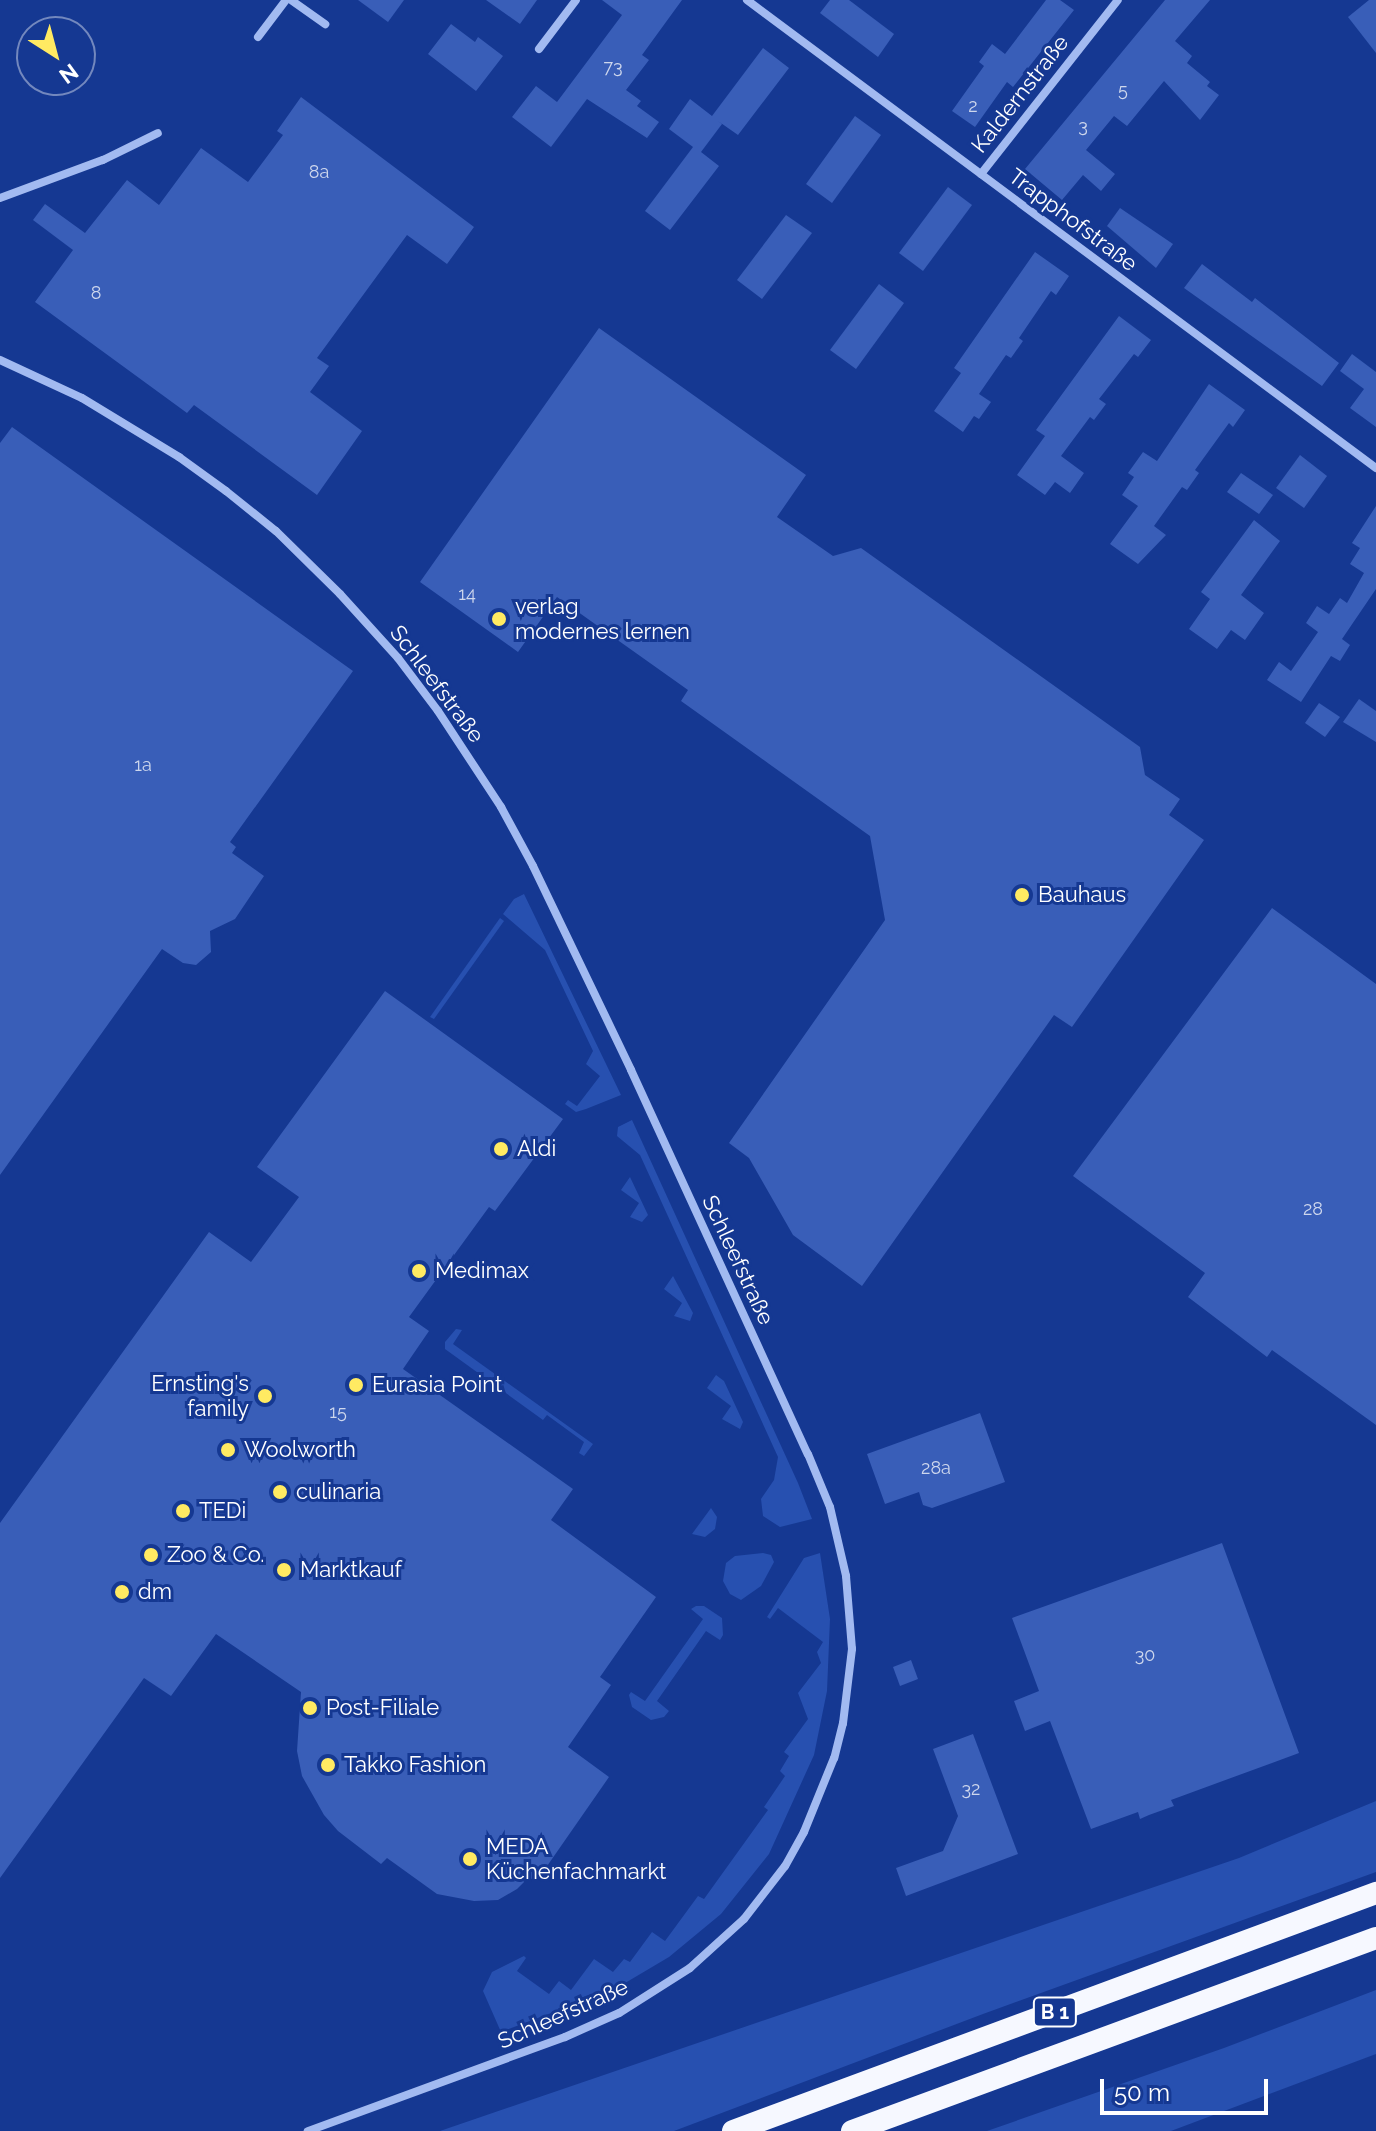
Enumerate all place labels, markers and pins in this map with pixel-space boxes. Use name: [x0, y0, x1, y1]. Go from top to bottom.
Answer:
place label: verlag modernes lernen: [515, 593, 690, 644]
marker: verlag modernes lernen: [490, 610, 508, 628]
place label: Bauhaus: [1038, 882, 1126, 908]
marker: Bauhaus: [1013, 886, 1031, 904]
place label: Aldi: [517, 1136, 556, 1162]
marker: Aldi: [492, 1140, 510, 1158]
place label: Medimax: [435, 1258, 529, 1284]
marker: Medimax: [410, 1262, 428, 1280]
place label: Ernsting's family: [151, 1370, 249, 1422]
place label: Eurasia Point: [372, 1372, 502, 1398]
marker: Eurasia Point: [347, 1376, 365, 1394]
marker: Ernsting's family: [256, 1387, 274, 1405]
place label: Woolworth: [244, 1437, 356, 1463]
marker: Woolworth: [219, 1441, 237, 1459]
place label: culinaria: [296, 1479, 381, 1505]
marker: culinaria: [271, 1483, 289, 1501]
place label: TEDi: [199, 1498, 246, 1524]
marker: TEDi: [174, 1502, 192, 1520]
place label: Zoo & Co.: [167, 1542, 264, 1568]
marker: Zoo & Co.: [142, 1546, 160, 1564]
place label: Marktkauf: [300, 1557, 402, 1583]
marker: Marktkauf: [275, 1561, 293, 1579]
place label: dm: [138, 1579, 172, 1605]
marker: dm: [113, 1583, 131, 1601]
place label: Post-Filiale: [326, 1695, 439, 1721]
marker: Post-Filiale: [301, 1699, 319, 1717]
place label: Takko Fashion: [344, 1752, 486, 1778]
marker: Takko Fashion: [319, 1756, 337, 1774]
place label: MEDA Küchenfachmarkt: [486, 1833, 666, 1884]
marker: MEDA Küchenfachmarkt: [461, 1850, 479, 1868]

